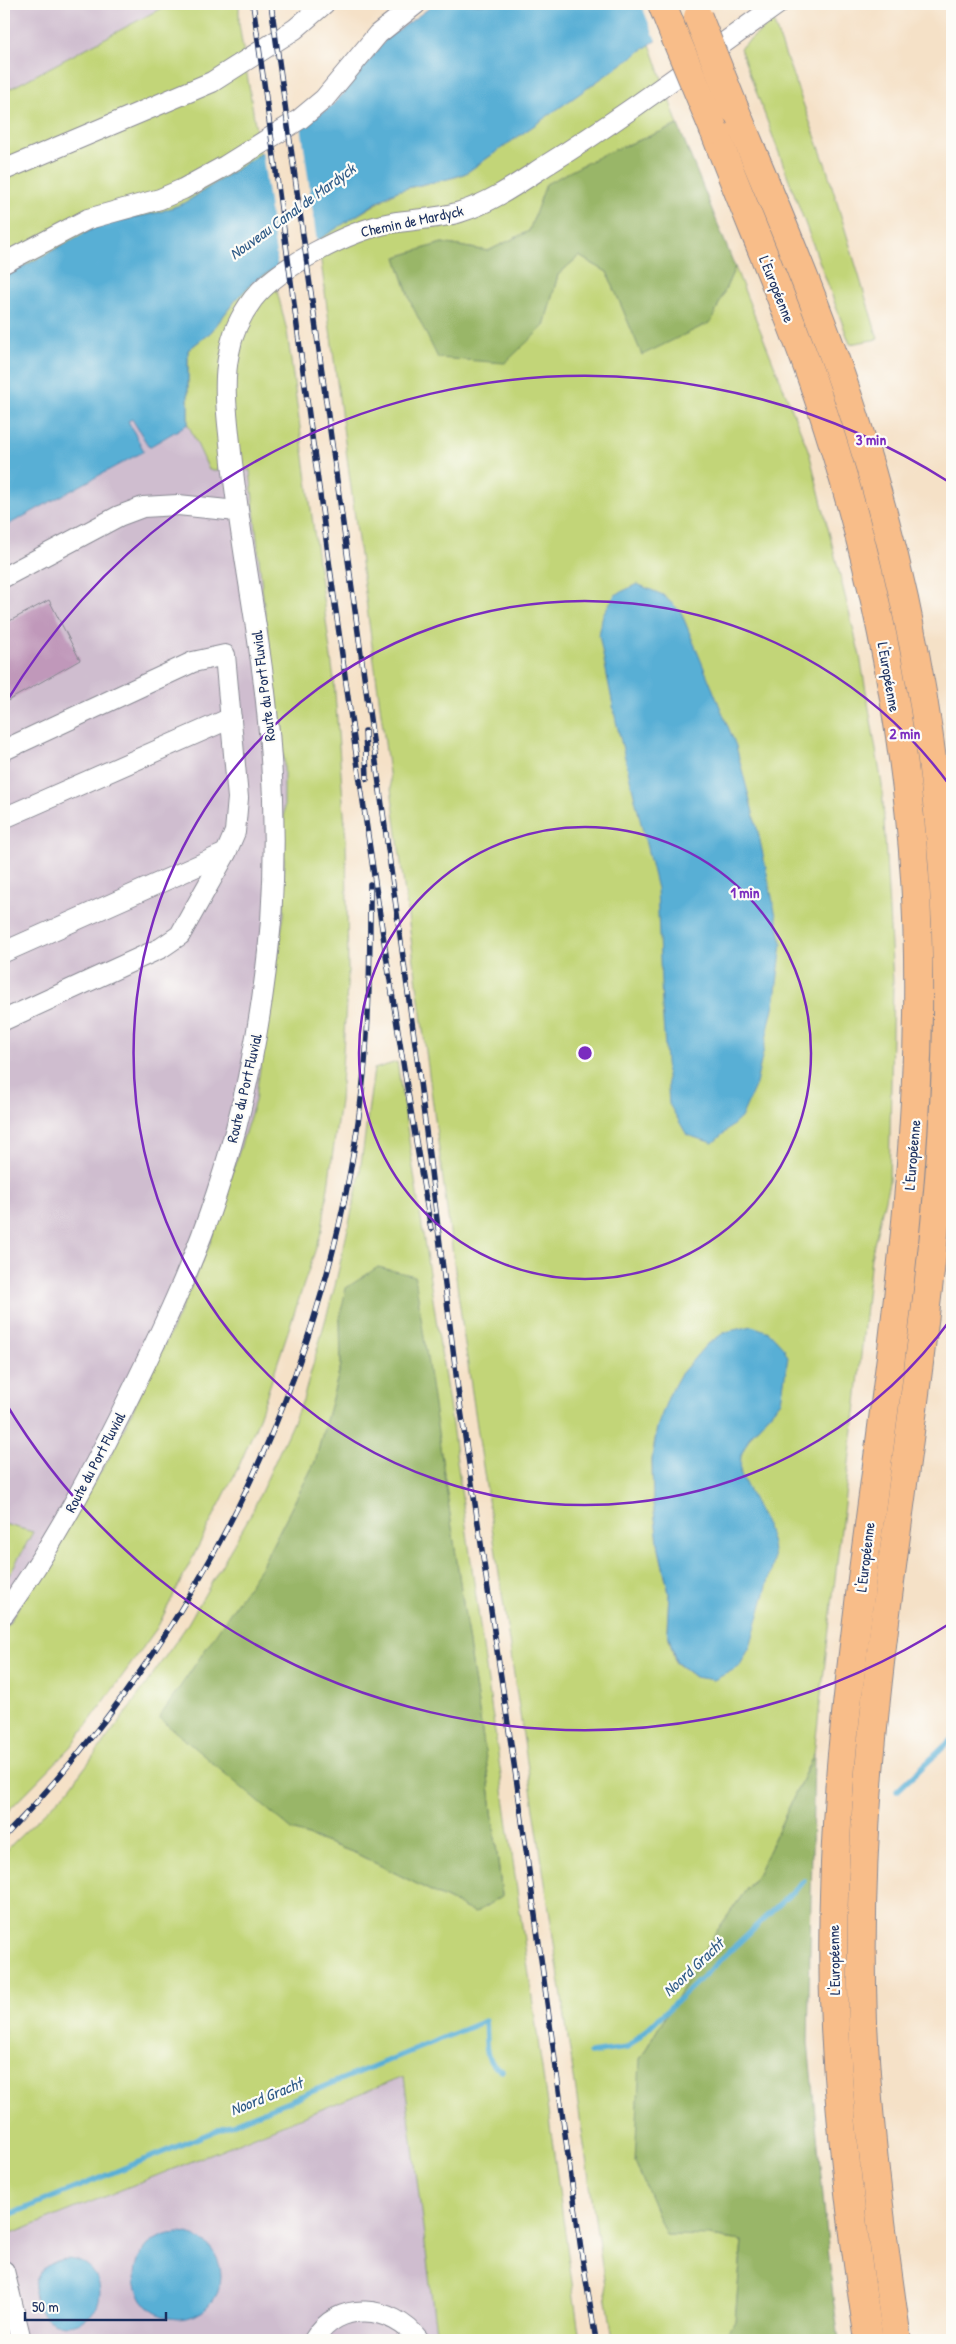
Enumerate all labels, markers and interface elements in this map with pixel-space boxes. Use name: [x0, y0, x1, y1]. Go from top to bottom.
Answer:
water label: Nouveau Canal de Mardyck: [224, 157, 361, 264]
street label: Chemin de Mardyck: [359, 200, 465, 242]
street label: L'Européenne: [754, 252, 800, 326]
text: 3 min: [856, 429, 886, 450]
street label: Route du Port Fluvial: [246, 630, 280, 742]
street label: L'Européenne: [873, 641, 905, 714]
text: 2 min: [890, 723, 921, 744]
text: 1 min: [730, 882, 760, 903]
street label: Route du Port Fluvial: [221, 1031, 267, 1145]
centre of rings: [576, 1044, 594, 1062]
street label: L'Européenne: [898, 1119, 926, 1191]
street label: Route du Port Fluvial: [60, 1408, 130, 1516]
street label: L'Européenne: [850, 1521, 880, 1593]
street label: L'Européenne: [823, 1925, 845, 1995]
water label: Noord Gracht: [658, 1931, 730, 2001]
water label: Noord Gracht: [227, 2071, 308, 2120]
scale bar: [25, 2289, 166, 2321]
text: 50 m: [32, 2296, 59, 2317]

